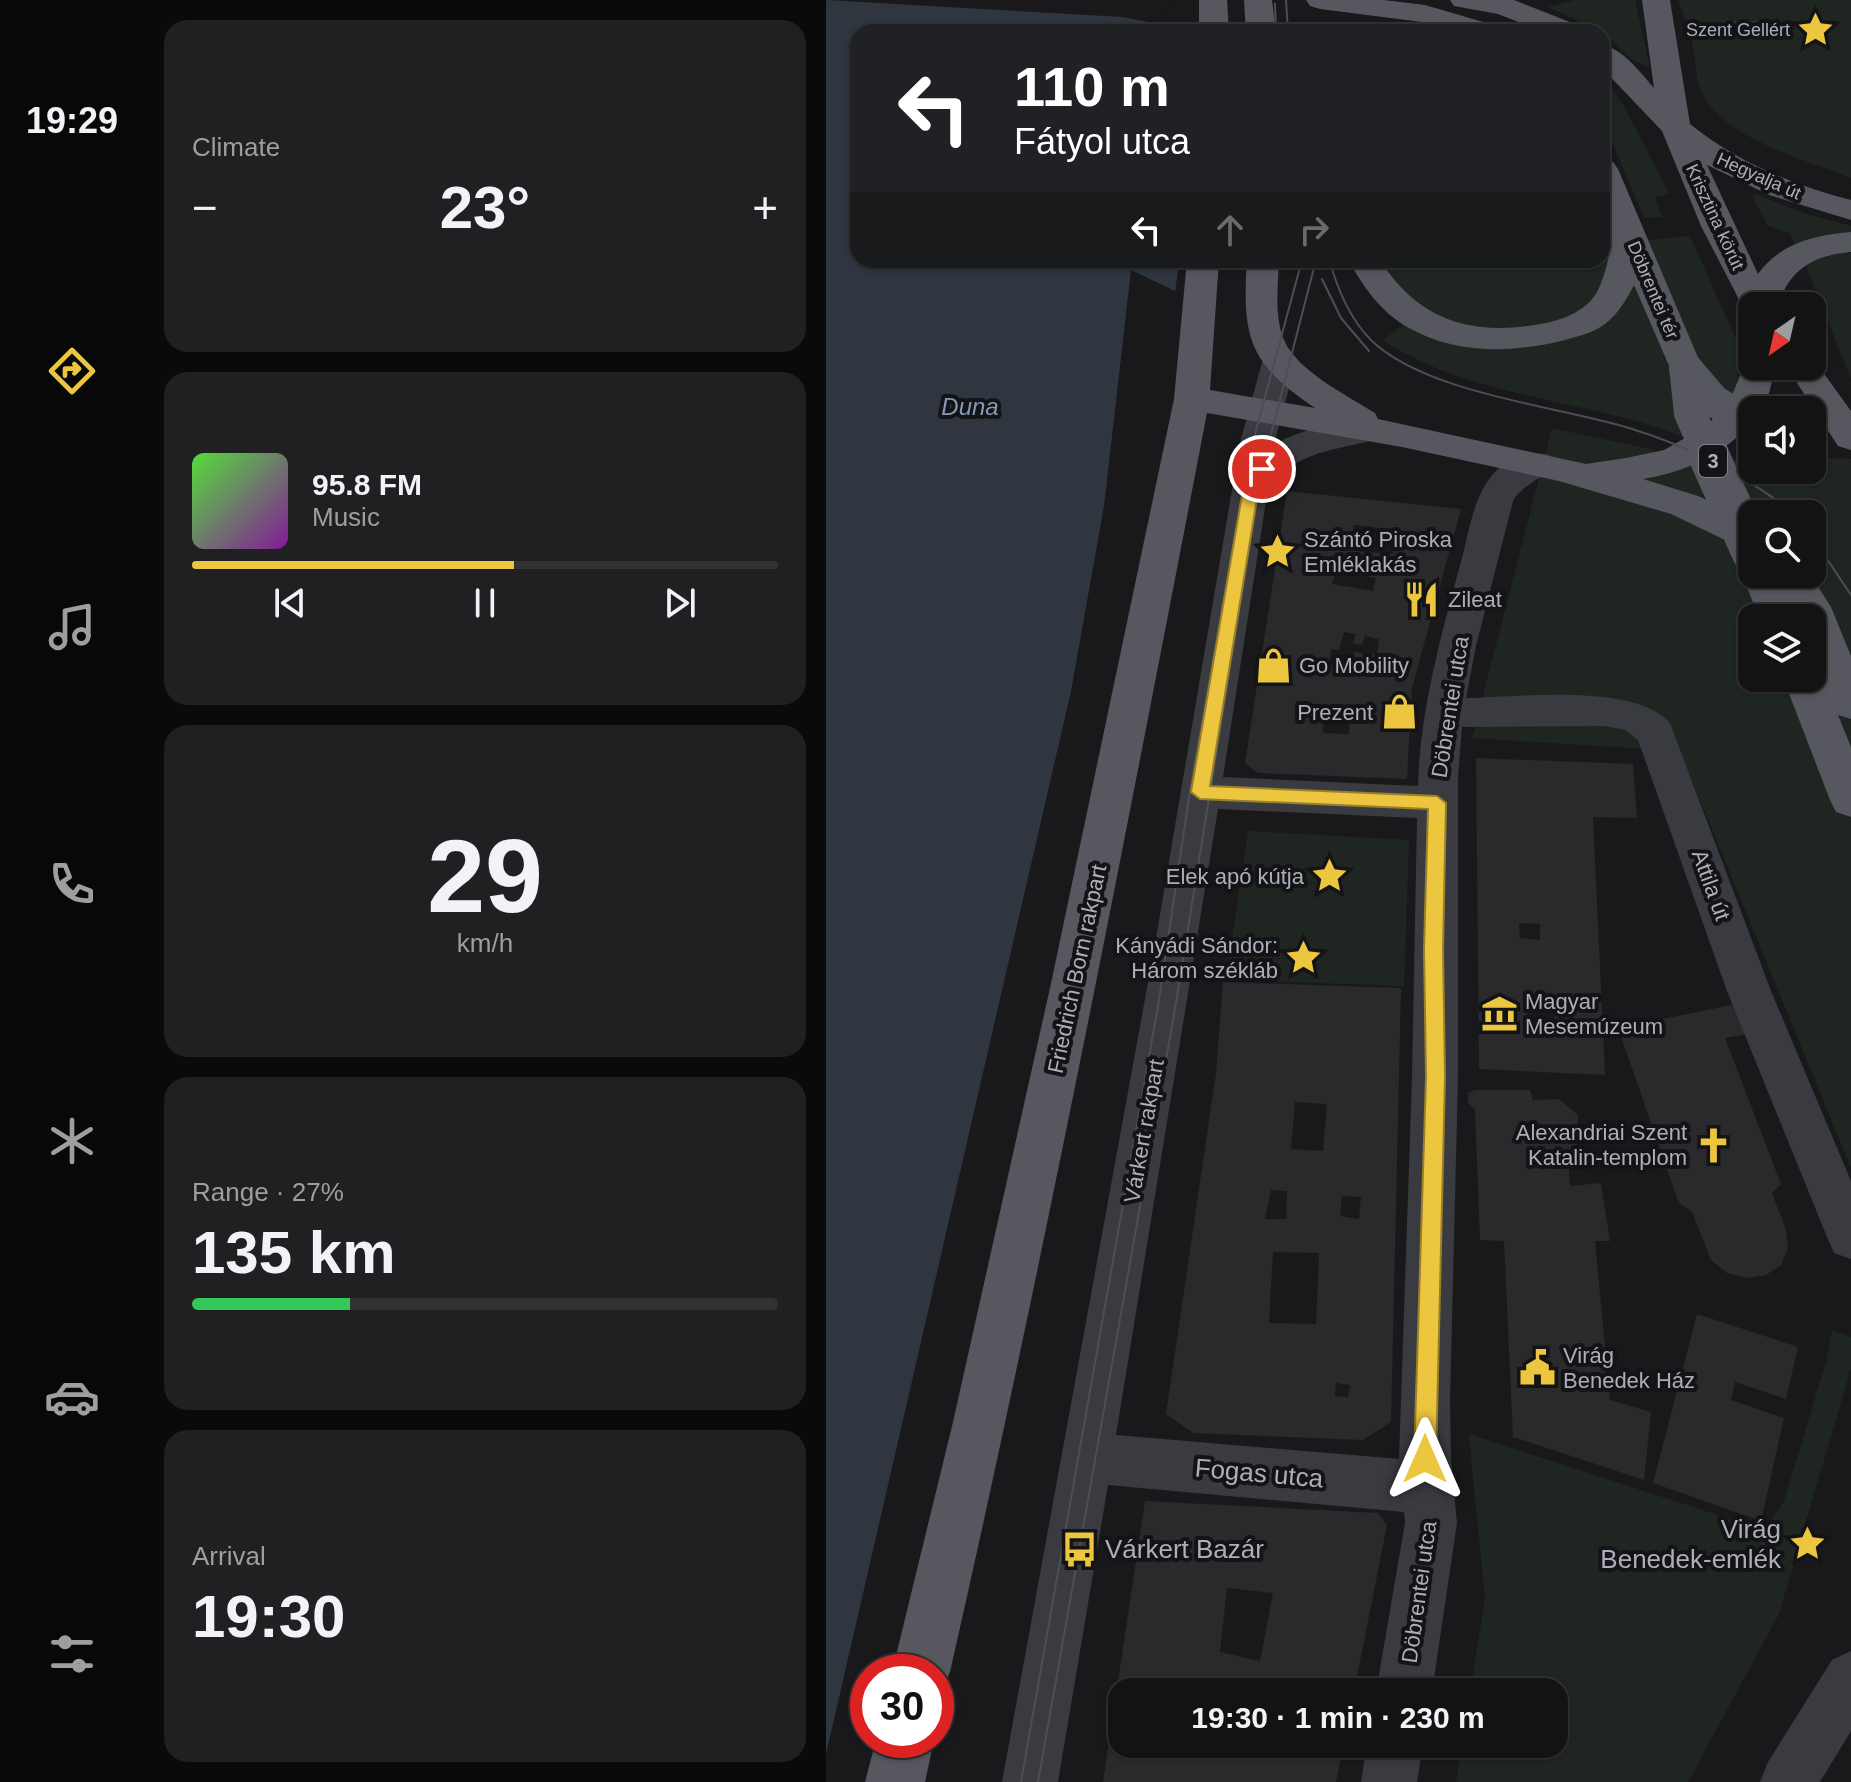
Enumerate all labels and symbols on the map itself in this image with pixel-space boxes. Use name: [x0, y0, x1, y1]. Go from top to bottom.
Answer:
place icon: Szent Gellért: [1797, 11, 1835, 49]
place label: Szent Gellért: [1686, 20, 1790, 40]
street label: Hegyalja út: [1714, 149, 1804, 203]
street label: Krisztina körút: [1682, 161, 1748, 273]
street label: Döbrentei tér: [1623, 238, 1683, 342]
north arrow: [1738, 292, 1826, 380]
water label: Duna: [941, 393, 999, 420]
pin: [1228, 435, 1296, 503]
road number: 3: [1699, 445, 1727, 477]
place label: Szántó Piroska Emléklakás: [1304, 527, 1453, 577]
place icon: Szántó Piroska Emléklakás: [1259, 533, 1297, 571]
restaurant icon: Zileat: [1403, 580, 1441, 618]
place label: Zileat: [1448, 587, 1502, 612]
street label: Döbrentei utca: [1426, 634, 1474, 780]
shop icon: Go Mobility: [1254, 646, 1292, 684]
place label: Go Mobility: [1299, 653, 1409, 678]
shop icon: Prezent: [1380, 693, 1418, 731]
place label: Prezent: [1297, 700, 1373, 725]
street label: Attila út: [1687, 846, 1735, 924]
place icon: Elek apó kútja: [1311, 857, 1349, 895]
street label: Friedrich Born rakpart: [1043, 862, 1111, 1076]
place label: Elek apó kútja: [1166, 864, 1305, 889]
place label: Kányádi Sándor: Három székláb: [1115, 933, 1278, 983]
place icon: Kányádi Sándor: Három székláb: [1285, 939, 1323, 977]
place label: Magyar Mesemúzeum: [1525, 989, 1663, 1039]
museum icon: Magyar Mesemúzeum: [1480, 995, 1518, 1033]
street label: Várkert rakpart: [1119, 1057, 1169, 1205]
place label: Alexandriai Szent Katalin-templom: [1516, 1120, 1687, 1170]
church icon: Alexandriai Szent Katalin-templom: [1694, 1126, 1732, 1164]
place label: Virág Benedek Ház: [1563, 1343, 1695, 1393]
public building icon: Virág Benedek Ház: [1518, 1349, 1556, 1387]
position arrow: [1383, 1417, 1467, 1501]
street label: Fogas utca: [1194, 1452, 1325, 1494]
place label: Virág Benedek-emlék: [1600, 1514, 1782, 1574]
street label: Döbrentei utca: [1397, 1519, 1441, 1665]
place icon: Virág Benedek-emlék: [1788, 1525, 1826, 1563]
bus stop icon: Várkert Bazár: [1060, 1530, 1098, 1568]
place label: Várkert Bazár: [1105, 1534, 1264, 1564]
speed limit sign: 30: [850, 1654, 954, 1758]

